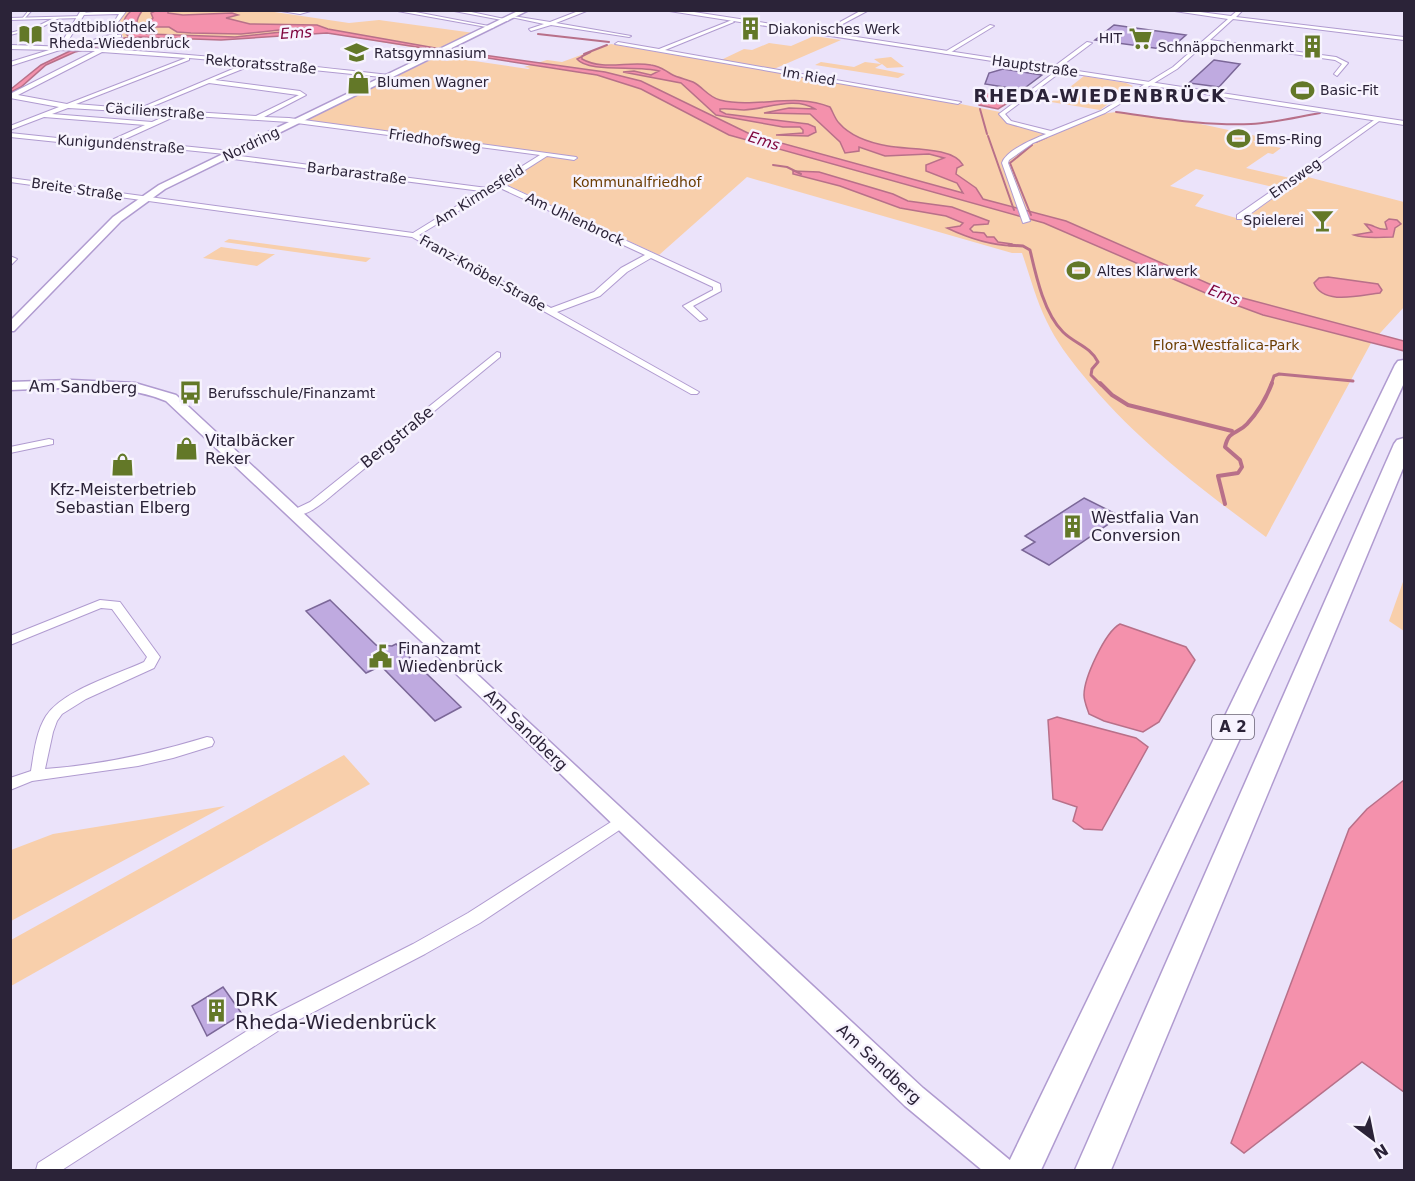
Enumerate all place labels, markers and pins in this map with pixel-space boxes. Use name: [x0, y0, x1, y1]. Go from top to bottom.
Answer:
building icon: Diakonisches Werk: [737, 16, 763, 42]
place label: Stadtbibliothek Rheda-Wiedenbrück: [49, 19, 191, 51]
place label: Diakonisches Werk: [768, 21, 901, 37]
library icon: Stadtbibliothek Rheda-Wiedenbrück: [18, 22, 44, 48]
supermarket icon: HIT: [1127, 25, 1153, 51]
place label: HIT: [1099, 30, 1122, 46]
building icon: Schnäppchenmarkt: [1299, 34, 1325, 60]
place label: Schnäppchenmarkt: [1158, 39, 1295, 55]
school or university icon: Ratsgymnasium: [343, 40, 369, 66]
place label: Ratsgymnasium: [374, 45, 487, 61]
shop icon: Blumen Wagner: [346, 69, 372, 95]
place label: Blumen Wagner: [377, 74, 489, 90]
sports icon: Basic-Fit: [1289, 77, 1315, 103]
place label: Basic-Fit: [1320, 82, 1379, 98]
sports icon: Ems-Ring: [1225, 126, 1251, 152]
place label: Ems-Ring: [1256, 131, 1322, 147]
bar icon: Spielerei: [1309, 207, 1335, 233]
place label: Spielerei: [1243, 212, 1304, 228]
sports icon: Altes Klärwerk: [1066, 258, 1092, 284]
place label: Altes Klärwerk: [1097, 263, 1199, 279]
bus stop icon: Berufsschule/Finanzamt: [177, 380, 203, 406]
place label: Berufsschule/Finanzamt: [208, 385, 376, 401]
place label: Vitalbäcker Reker: [205, 431, 295, 468]
shop icon: Vitalbäcker Reker: [174, 436, 200, 462]
shop icon: Kfz-Meisterbetrieb Sebastian Elberg: [110, 451, 136, 477]
place label: Kfz-Meisterbetrieb Sebastian Elberg: [50, 480, 196, 517]
place label: Westfalia Van Conversion: [1091, 508, 1199, 545]
building icon: Westfalia Van Conversion: [1060, 513, 1086, 539]
place label: Finanzamt Wiedenbrück: [398, 639, 504, 676]
public building icon: Finanzamt Wiedenbrück: [367, 644, 393, 670]
place label: DRK Rheda-Wiedenbrück: [235, 987, 437, 1034]
building icon: DRK Rheda-Wiedenbrück: [204, 997, 230, 1023]

